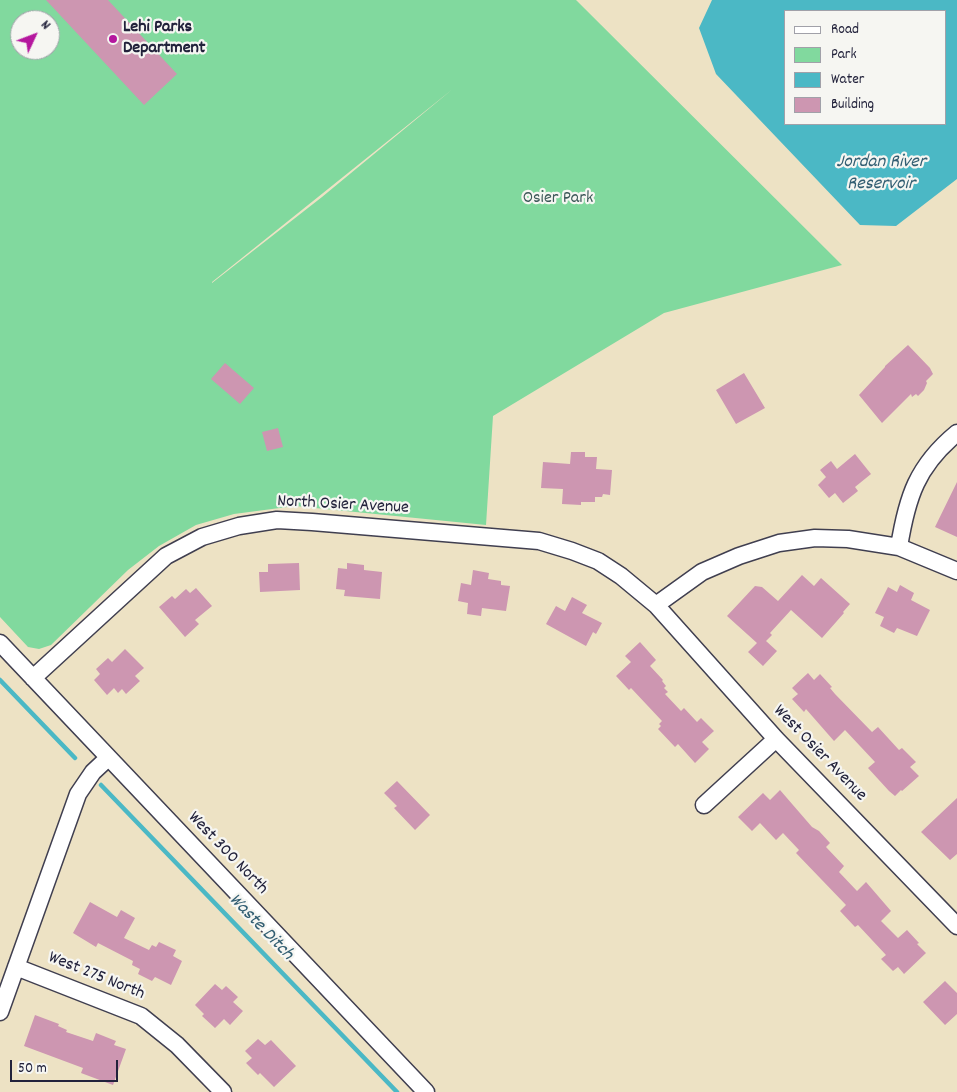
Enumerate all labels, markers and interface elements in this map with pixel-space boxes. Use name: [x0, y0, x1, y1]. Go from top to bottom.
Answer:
north arrow: [10, 10, 60, 60]
legend: [784, 10, 947, 125]
text: N: [36, 16, 55, 35]
place label: Lehi Parks Department: [123, 18, 206, 60]
text: Road: [831, 19, 859, 41]
marker: Lehi Parks Department: [107, 33, 119, 45]
text: Park: [831, 44, 857, 66]
text: Water: [831, 69, 864, 91]
text: Building: [831, 94, 874, 116]
water label: Jordan River Reservoir: [836, 152, 926, 196]
park label: Osier Park: [523, 189, 593, 211]
street label: North Osier Avenue: [277, 492, 409, 520]
street label: West Osier Avenue: [768, 701, 870, 807]
street label: West 300 North: [182, 808, 272, 900]
water label: Waste Ditch: [223, 890, 297, 966]
street label: West 275 North: [45, 948, 147, 1006]
scale bar: [12, 1050, 120, 1082]
text: 50 m: [18, 1058, 47, 1080]

